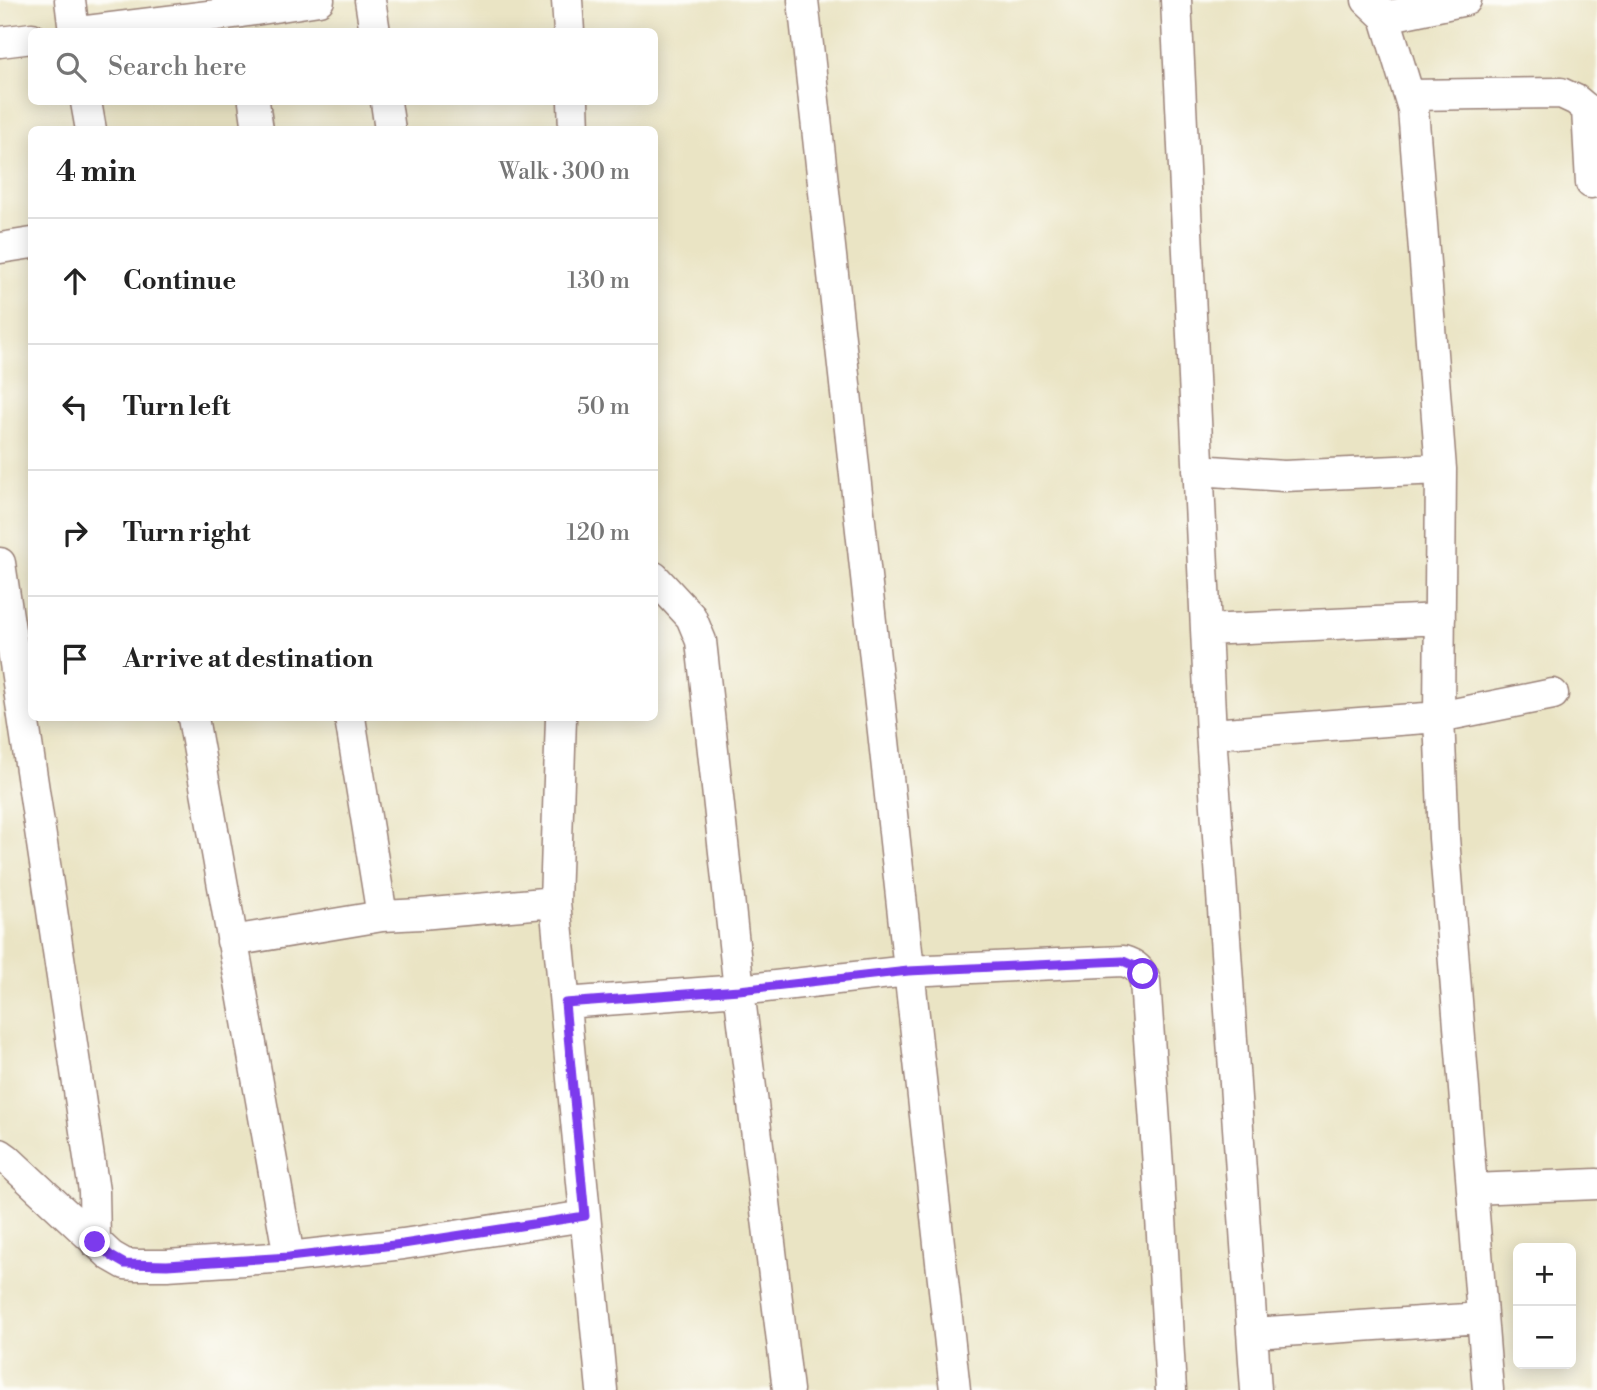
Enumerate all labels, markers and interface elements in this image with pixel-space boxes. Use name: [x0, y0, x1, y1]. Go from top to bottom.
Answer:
search box: [28, 28, 658, 105]
icon: search: [52, 48, 90, 86]
text: Search here: [108, 51, 247, 83]
text: 4 min: [56, 153, 136, 191]
text: Walk · 300 m: [499, 158, 630, 186]
icon: ahead: [56, 262, 94, 300]
text: Continue: [123, 265, 236, 297]
text: 130 m: [567, 267, 630, 295]
icon: left: [56, 388, 94, 426]
text: Turn left: [123, 391, 231, 423]
text: 50 m: [577, 393, 630, 421]
icon: right: [56, 514, 94, 552]
text: Turn right: [123, 517, 251, 549]
text: 120 m: [566, 519, 630, 547]
icon: arrive: [56, 640, 94, 678]
text: Arrive at destination: [123, 643, 373, 675]
route start: [1127, 958, 1158, 989]
route end: [79, 1226, 110, 1257]
map controls: [1513, 1243, 1576, 1369]
button: +: [1513, 1243, 1576, 1306]
button: −: [1513, 1306, 1576, 1369]

